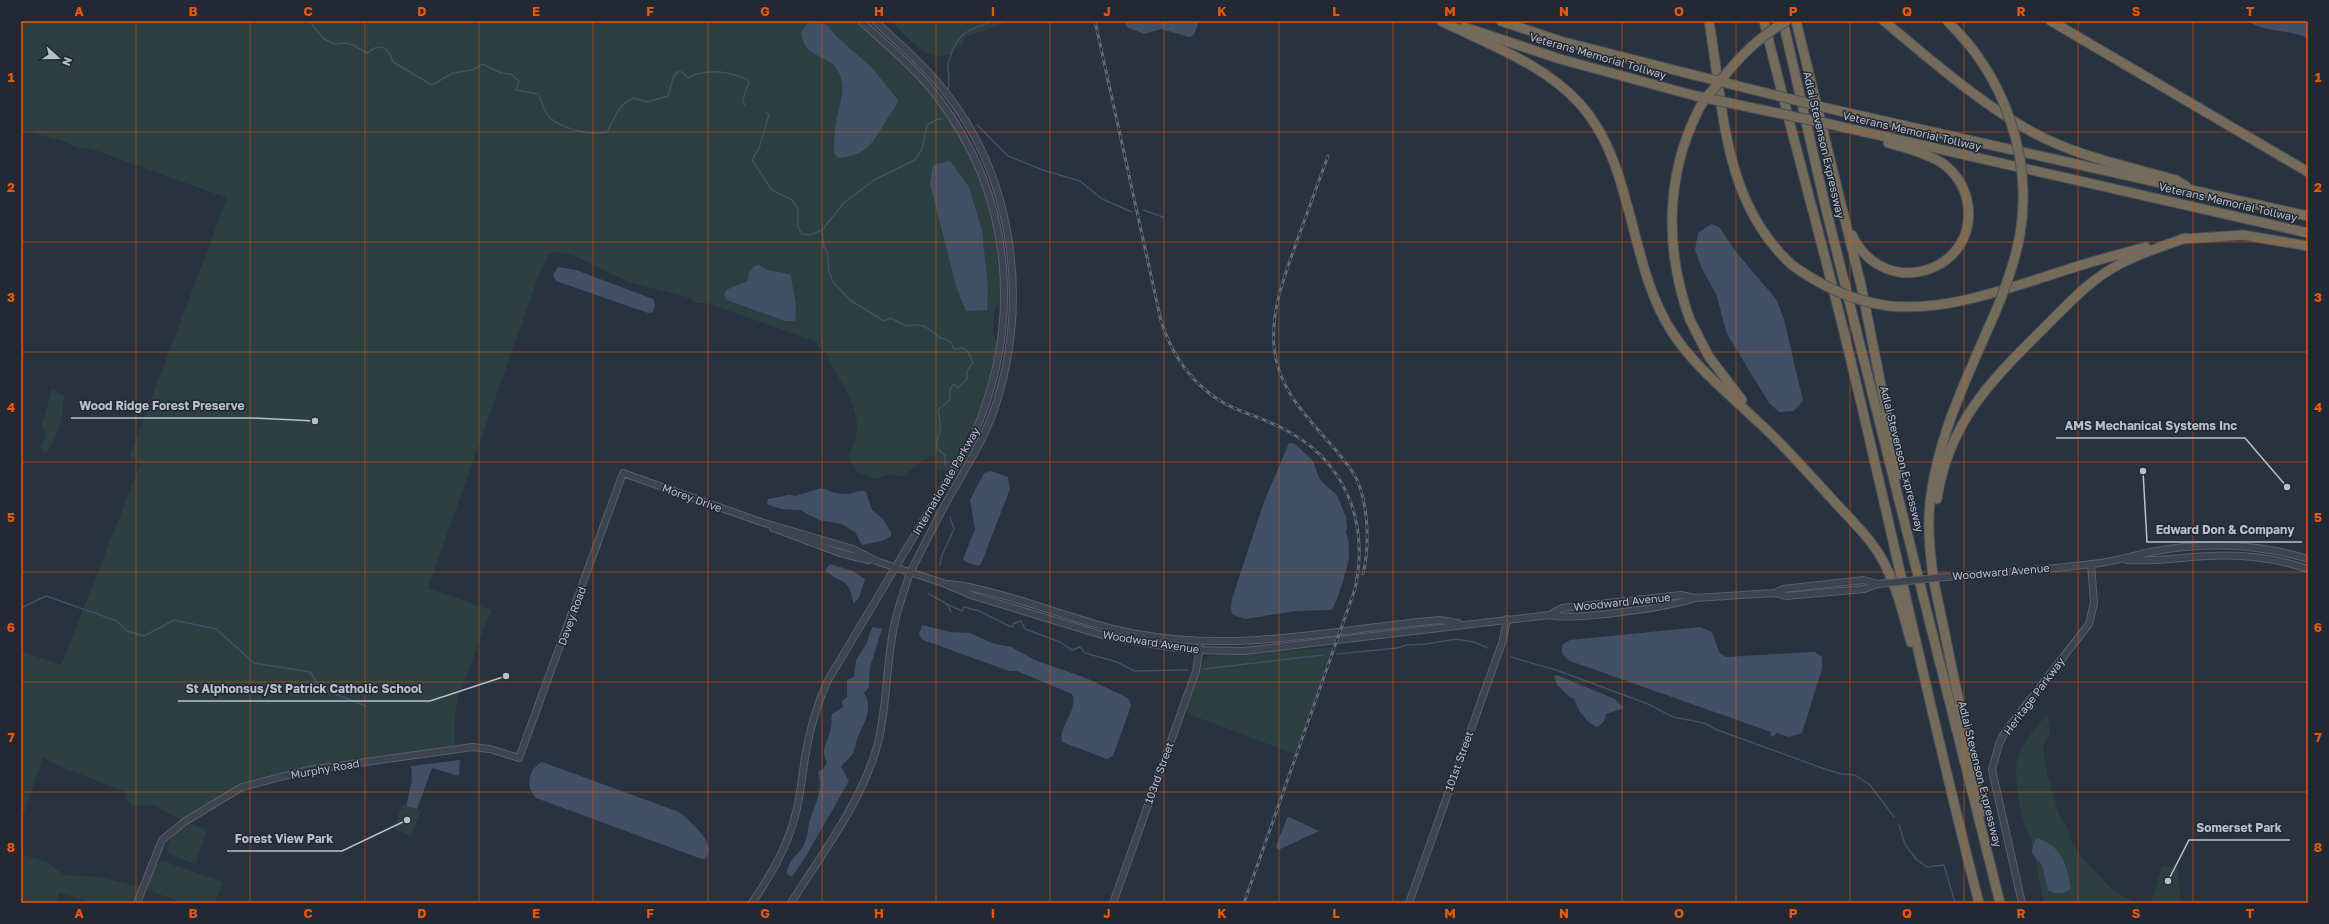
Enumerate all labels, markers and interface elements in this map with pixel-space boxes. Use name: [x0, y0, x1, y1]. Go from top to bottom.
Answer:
text: A: [74, 3, 84, 19]
text: B: [188, 3, 198, 19]
text: C: [303, 3, 313, 19]
text: D: [417, 3, 427, 19]
text: E: [532, 3, 540, 19]
text: F: [646, 3, 654, 19]
text: G: [760, 3, 770, 19]
text: H: [874, 3, 884, 19]
text: I: [991, 3, 995, 19]
text: J: [1103, 3, 1111, 19]
text: K: [1217, 3, 1227, 19]
text: L: [1332, 3, 1340, 19]
text: M: [1444, 3, 1456, 19]
text: N: [1559, 3, 1569, 19]
text: O: [1674, 3, 1684, 19]
text: P: [1789, 3, 1798, 19]
text: Q: [1902, 3, 1912, 19]
text: R: [2016, 3, 2026, 19]
text: S: [2132, 3, 2141, 19]
text: T: [2246, 3, 2255, 19]
street label: Veterans Memorial Tollway: [1528, 30, 1668, 81]
north arrow: [38, 38, 78, 78]
text: N: [60, 56, 75, 68]
text: 1: [8, 69, 15, 85]
text: 1: [2315, 69, 2322, 85]
street label: Adlai Stevenson Expressway: [1801, 70, 1848, 220]
street label: Veterans Memorial Tollway: [1842, 108, 1983, 153]
text: 2: [7, 179, 15, 195]
street label: Veterans Memorial Tollway: [2158, 179, 2299, 224]
text: 2: [2314, 179, 2322, 195]
text: 3: [7, 289, 15, 305]
text: 3: [2314, 289, 2322, 305]
street label: Adlai Stevenson Expressway: [1878, 384, 1927, 533]
callout: Wood Ridge Forest Preserve: [71, 394, 252, 418]
text: Wood Ridge Forest Preserve: [79, 398, 245, 413]
text: 4: [7, 399, 15, 415]
text: 4: [2314, 399, 2322, 415]
callout: AMS Mechanical Systems Inc: [2056, 414, 2245, 438]
text: AMS Mechanical Systems Inc: [2065, 418, 2237, 433]
street label: Internationale Parkway: [909, 425, 982, 537]
street label: Morey Drive: [661, 481, 724, 514]
text: 5: [7, 509, 15, 525]
text: 5: [2314, 509, 2322, 525]
callout: Edward Don & Company: [2147, 518, 2302, 542]
text: Edward Don & Company: [2156, 522, 2295, 537]
street label: Woodward Avenue: [1952, 561, 2050, 582]
street label: Davey Road: [555, 585, 588, 647]
street label: Woodward Avenue: [1573, 590, 1671, 613]
text: 6: [7, 619, 15, 635]
text: 6: [2314, 619, 2322, 635]
street label: Woodward Avenue: [1102, 627, 1200, 656]
street label: Heritage Parkway: [2000, 655, 2067, 737]
callout: St Alphonsus/St Patrick Catholic School: [178, 677, 430, 701]
text: St Alphonsus/St Patrick Catholic School: [186, 681, 422, 696]
street label: Adlai Stevenson Expressway: [1956, 699, 2005, 848]
text: 7: [7, 729, 15, 745]
street label: 101st Street: [1442, 729, 1475, 793]
text: 7: [2314, 729, 2322, 745]
street label: 103rd Street: [1141, 740, 1176, 806]
street label: Murphy Road: [290, 756, 360, 781]
callout: Somerset Park: [2189, 816, 2290, 840]
text: Somerset Park: [2196, 820, 2282, 835]
callout: Forest View Park: [227, 827, 342, 851]
text: Forest View Park: [235, 831, 333, 846]
text: 8: [7, 839, 15, 855]
text: 8: [2314, 839, 2322, 855]
text: A: [74, 905, 84, 921]
text: B: [188, 905, 198, 921]
text: C: [303, 905, 313, 921]
text: D: [417, 905, 427, 921]
text: E: [532, 905, 540, 921]
text: F: [646, 905, 654, 921]
text: G: [760, 905, 770, 921]
text: H: [874, 905, 884, 921]
text: I: [991, 905, 995, 921]
text: J: [1103, 905, 1111, 921]
text: K: [1217, 905, 1227, 921]
text: L: [1332, 905, 1340, 921]
text: M: [1444, 905, 1456, 921]
text: N: [1559, 905, 1569, 921]
text: O: [1674, 905, 1684, 921]
text: P: [1789, 905, 1798, 921]
text: Q: [1902, 905, 1912, 921]
text: R: [2016, 905, 2026, 921]
text: S: [2132, 905, 2141, 921]
text: T: [2246, 905, 2255, 921]

